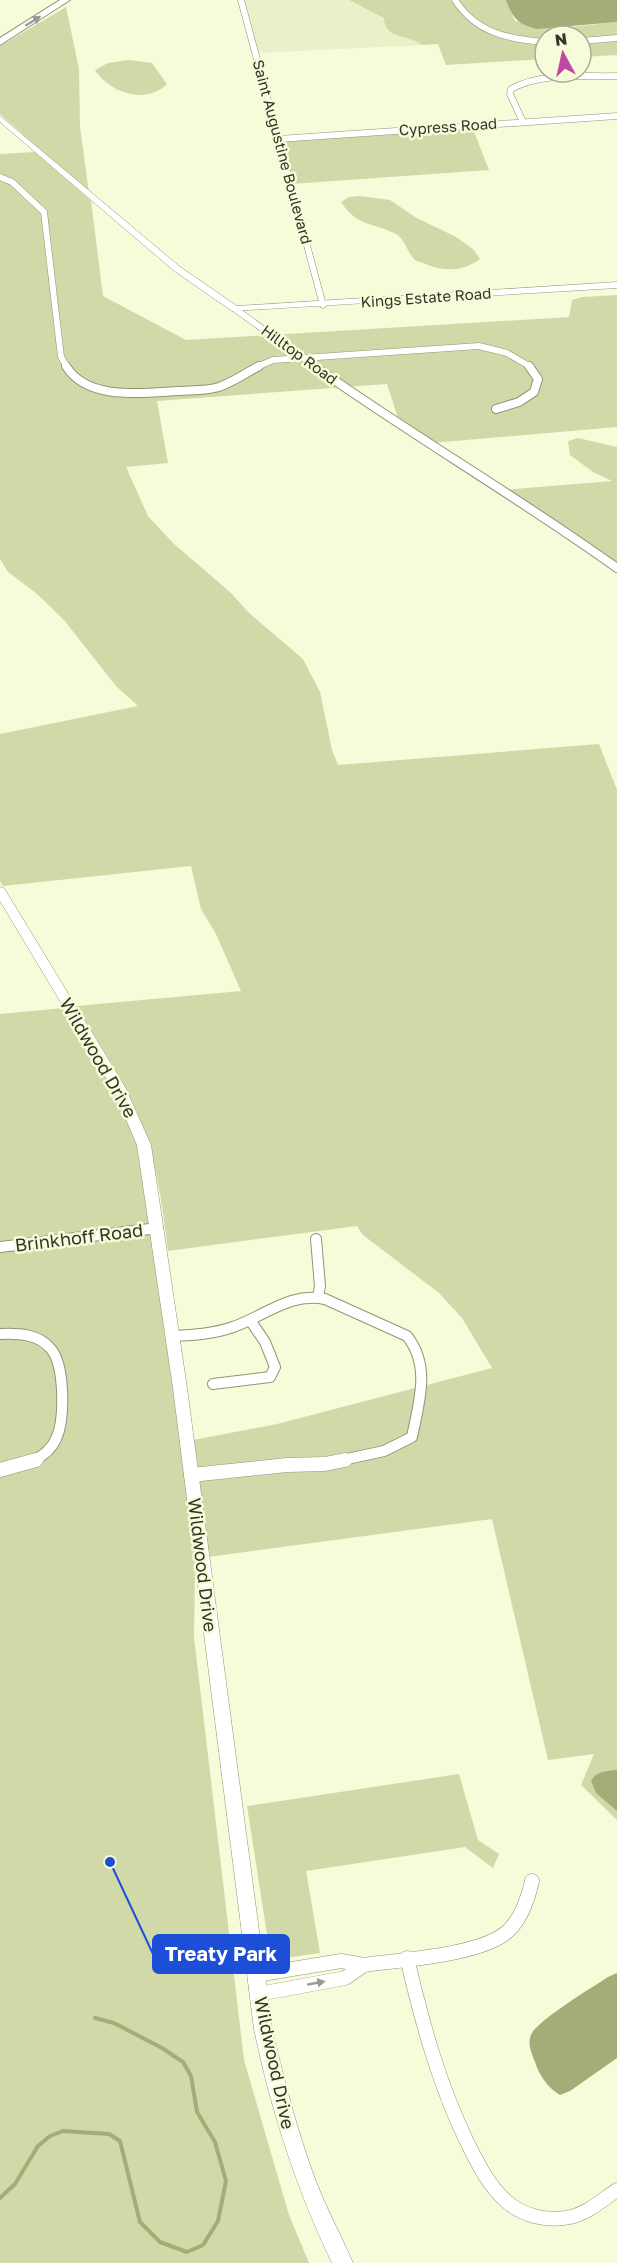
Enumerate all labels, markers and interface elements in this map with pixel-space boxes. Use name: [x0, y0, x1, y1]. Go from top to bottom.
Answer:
one-way arrow: [25, 16, 41, 27]
north arrow: [533, 24, 593, 84]
text: N: [553, 28, 568, 50]
street label: Saint Augustine Boulevard: [250, 58, 316, 246]
street label: Cypress Road: [398, 114, 498, 138]
street label: Kings Estate Road: [360, 283, 492, 311]
street label: Hilltop Road: [258, 321, 341, 388]
street label: Wildwood Drive: [56, 994, 142, 1121]
street label: Brinkhoff Road: [14, 1218, 144, 1256]
street label: Wildwood Drive: [184, 1497, 222, 1633]
callout: Treaty Park: [153, 1935, 289, 1973]
text: Treaty Park: [165, 1941, 278, 1965]
one-way arrow: [307, 1978, 326, 1987]
street label: Wildwood Drive: [250, 1995, 300, 2131]

